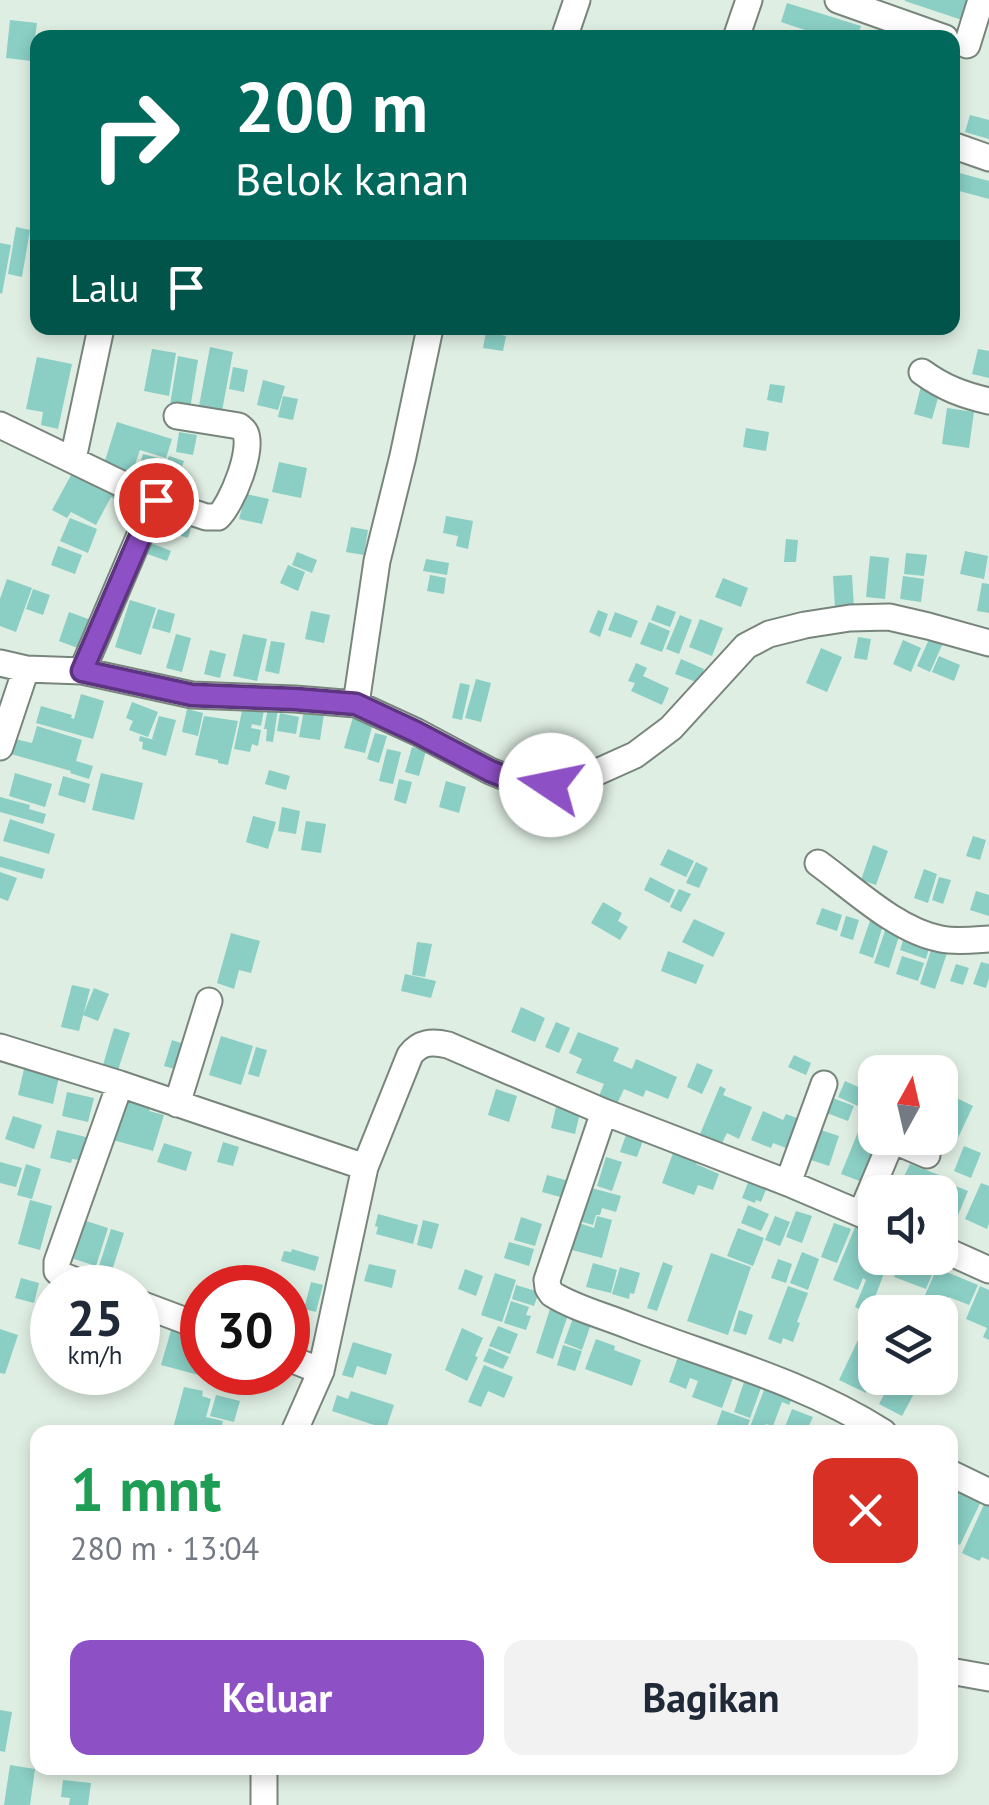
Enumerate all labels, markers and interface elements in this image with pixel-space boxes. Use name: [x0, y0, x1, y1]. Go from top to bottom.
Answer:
text: 200 m: [235, 61, 428, 151]
icon: right: [70, 70, 200, 200]
text: Belok kanan: [235, 149, 469, 207]
icon: arrive: [159, 260, 214, 315]
text: Lalu: [70, 263, 139, 312]
pin: [114, 458, 199, 543]
icon: arrive: [129, 473, 184, 528]
position arrow: [499, 733, 603, 837]
north arrow: [858, 1055, 958, 1155]
map controls: [858, 1055, 958, 1395]
button: sound: [858, 1175, 958, 1275]
speed limit sign: 30: [180, 1265, 310, 1395]
text: 25: [67, 1285, 123, 1350]
button: layers: [858, 1295, 958, 1395]
text: km/h: [68, 1339, 122, 1371]
text: 1 mnt: [70, 1450, 221, 1528]
button: close: [813, 1458, 918, 1563]
text: 280 m · 13:04: [70, 1527, 259, 1569]
button: Keluar: [70, 1640, 484, 1755]
button: Bagikan: [504, 1640, 918, 1755]

